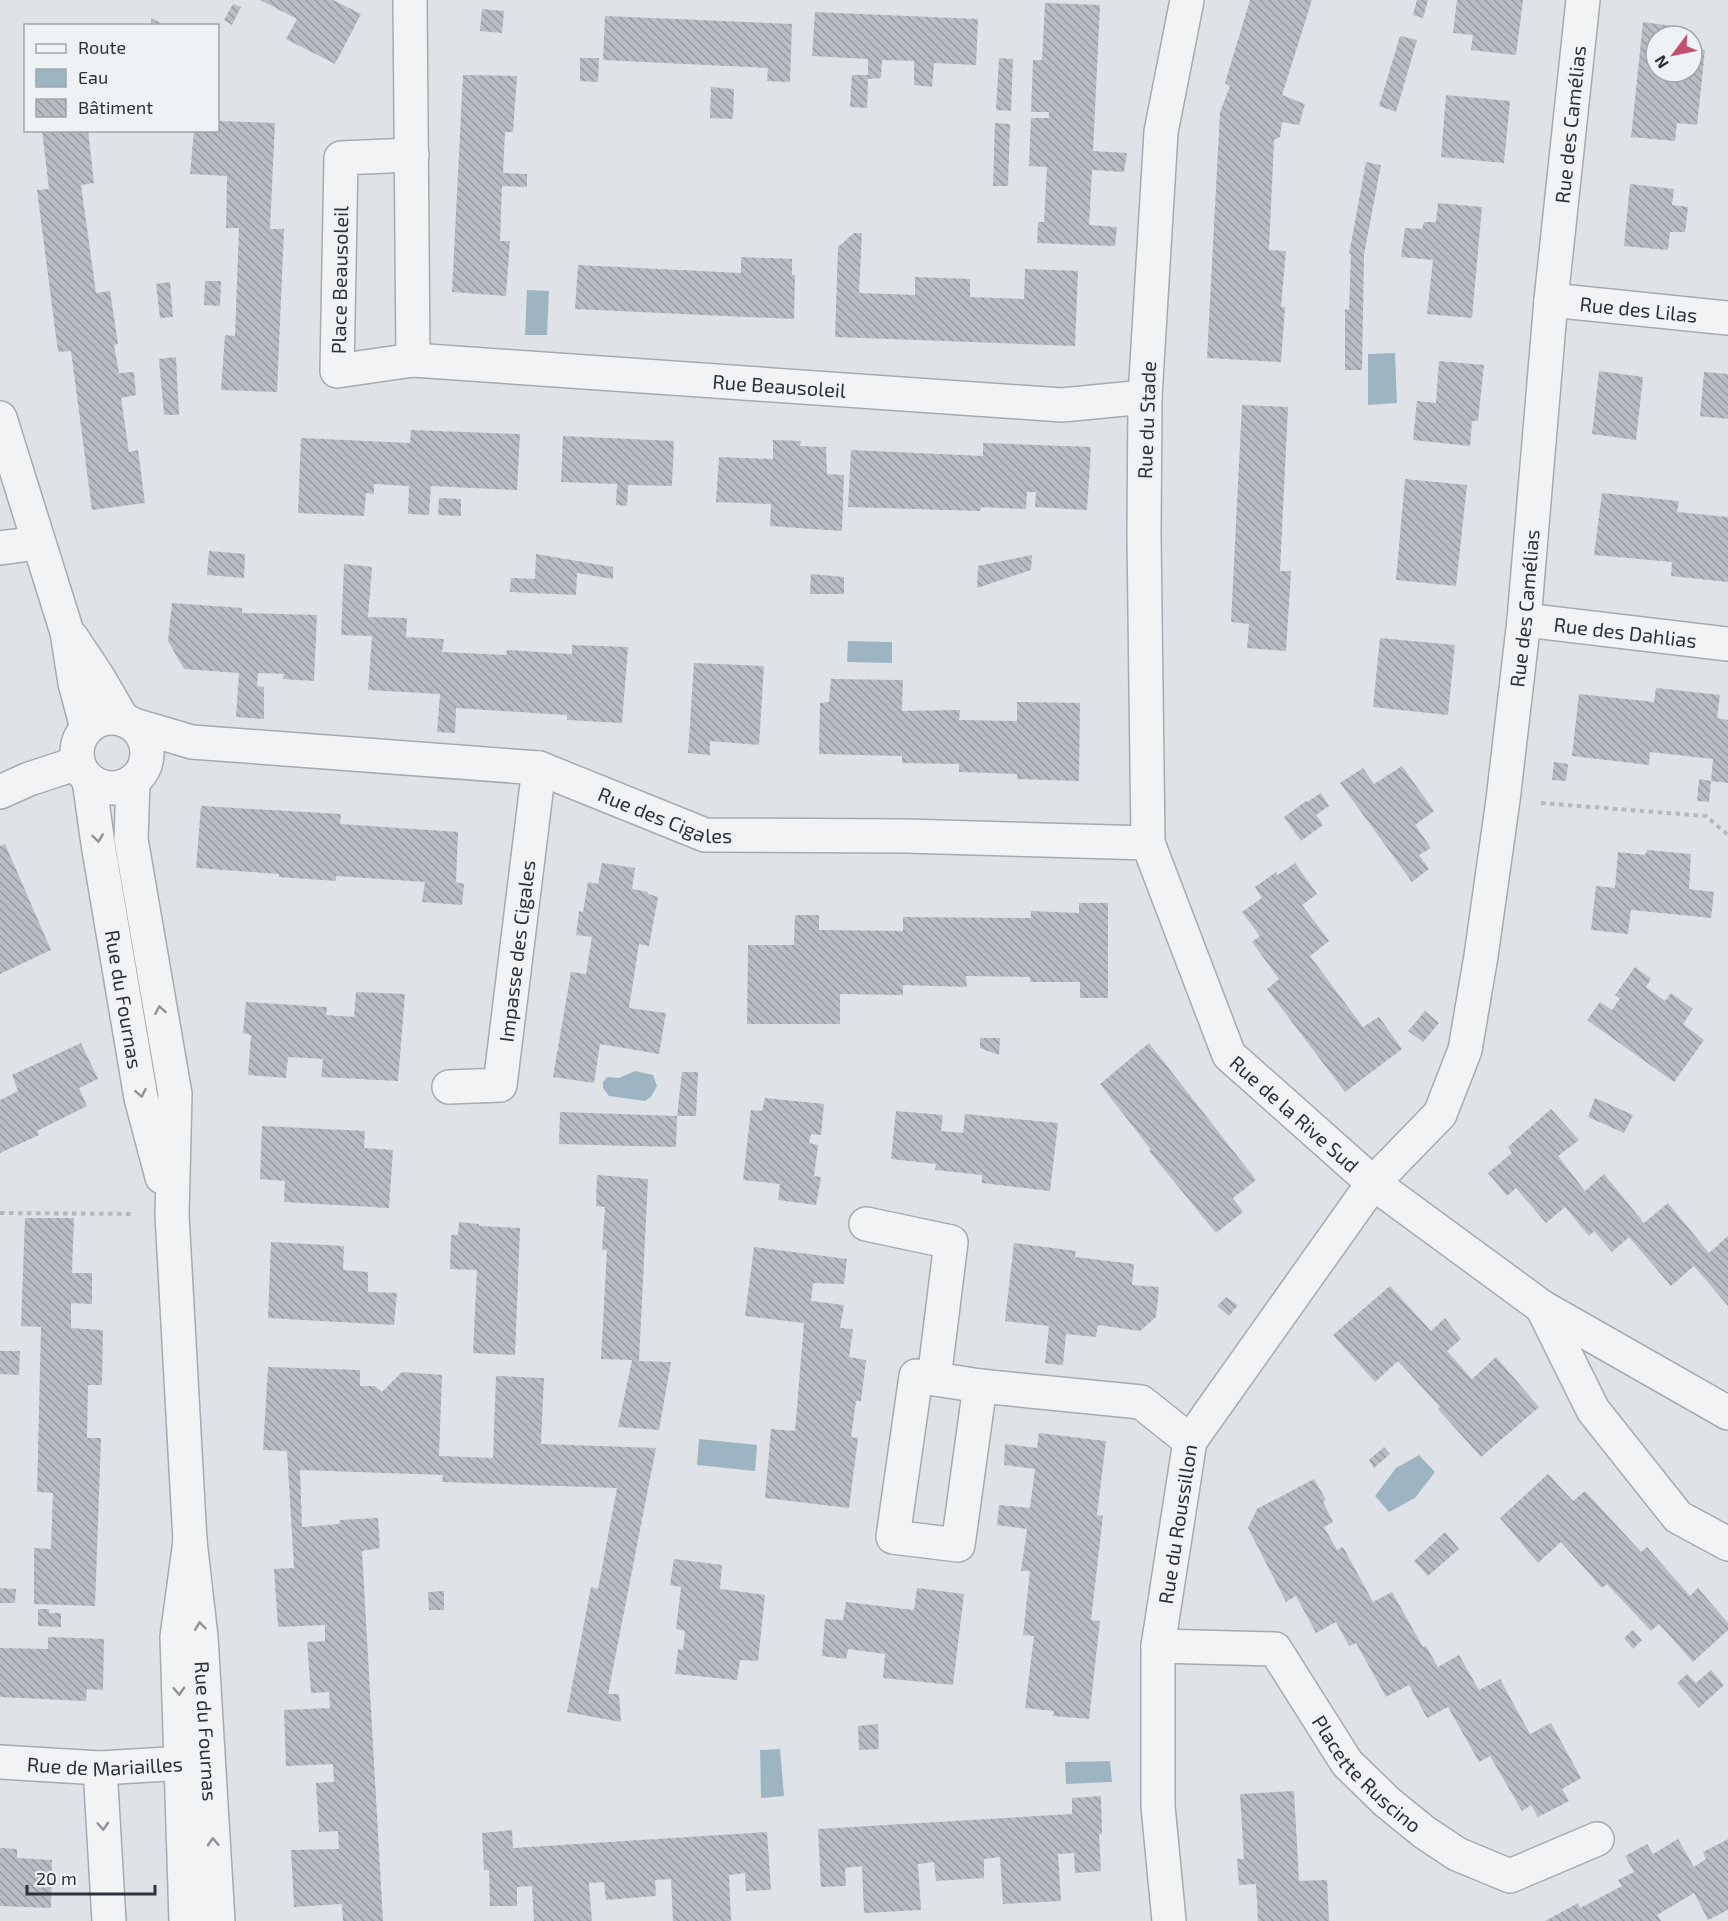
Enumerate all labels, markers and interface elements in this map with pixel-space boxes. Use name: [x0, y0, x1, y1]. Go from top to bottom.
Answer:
legend: [24, 24, 219, 132]
north arrow: [1644, 24, 1704, 84]
text: Route: [78, 36, 126, 58]
street label: Rue des Camélias: [1549, 44, 1590, 205]
text: N: [1650, 52, 1672, 72]
text: Eau: [78, 66, 108, 88]
text: Bâtiment: [78, 96, 153, 118]
street label: Place Beausoleil: [326, 206, 352, 354]
street label: Rue des Lilas: [1579, 291, 1699, 327]
street label: Rue du Stade: [1132, 361, 1160, 479]
street label: Rue Beausoleil: [712, 369, 847, 402]
street label: Rue des Camélias: [1504, 528, 1544, 689]
street label: Rue des Dahlias: [1552, 612, 1698, 652]
street label: Rue des Cigales: [595, 781, 732, 847]
one-way arrow: [91, 834, 103, 843]
street label: Impasse des Cigales: [493, 859, 540, 1043]
street label: Rue du Fournas: [101, 928, 148, 1070]
one-way arrow: [154, 1006, 167, 1016]
street label: Rue de la Rive Sud: [1225, 1050, 1364, 1177]
one-way arrow: [134, 1087, 147, 1097]
street label: Rue du Roussillon: [1153, 1442, 1201, 1606]
one-way arrow: [194, 1621, 207, 1631]
street label: Rue du Fournas: [190, 1660, 223, 1802]
one-way arrow: [172, 1686, 185, 1695]
street label: Placette Ruscino: [1308, 1710, 1426, 1837]
street label: Rue de Mariailles: [26, 1751, 183, 1780]
one-way arrow: [97, 1822, 110, 1831]
one-way arrow: [207, 1837, 220, 1846]
scale bar: [27, 1858, 154, 1896]
text: 20 m: [36, 1867, 77, 1889]

